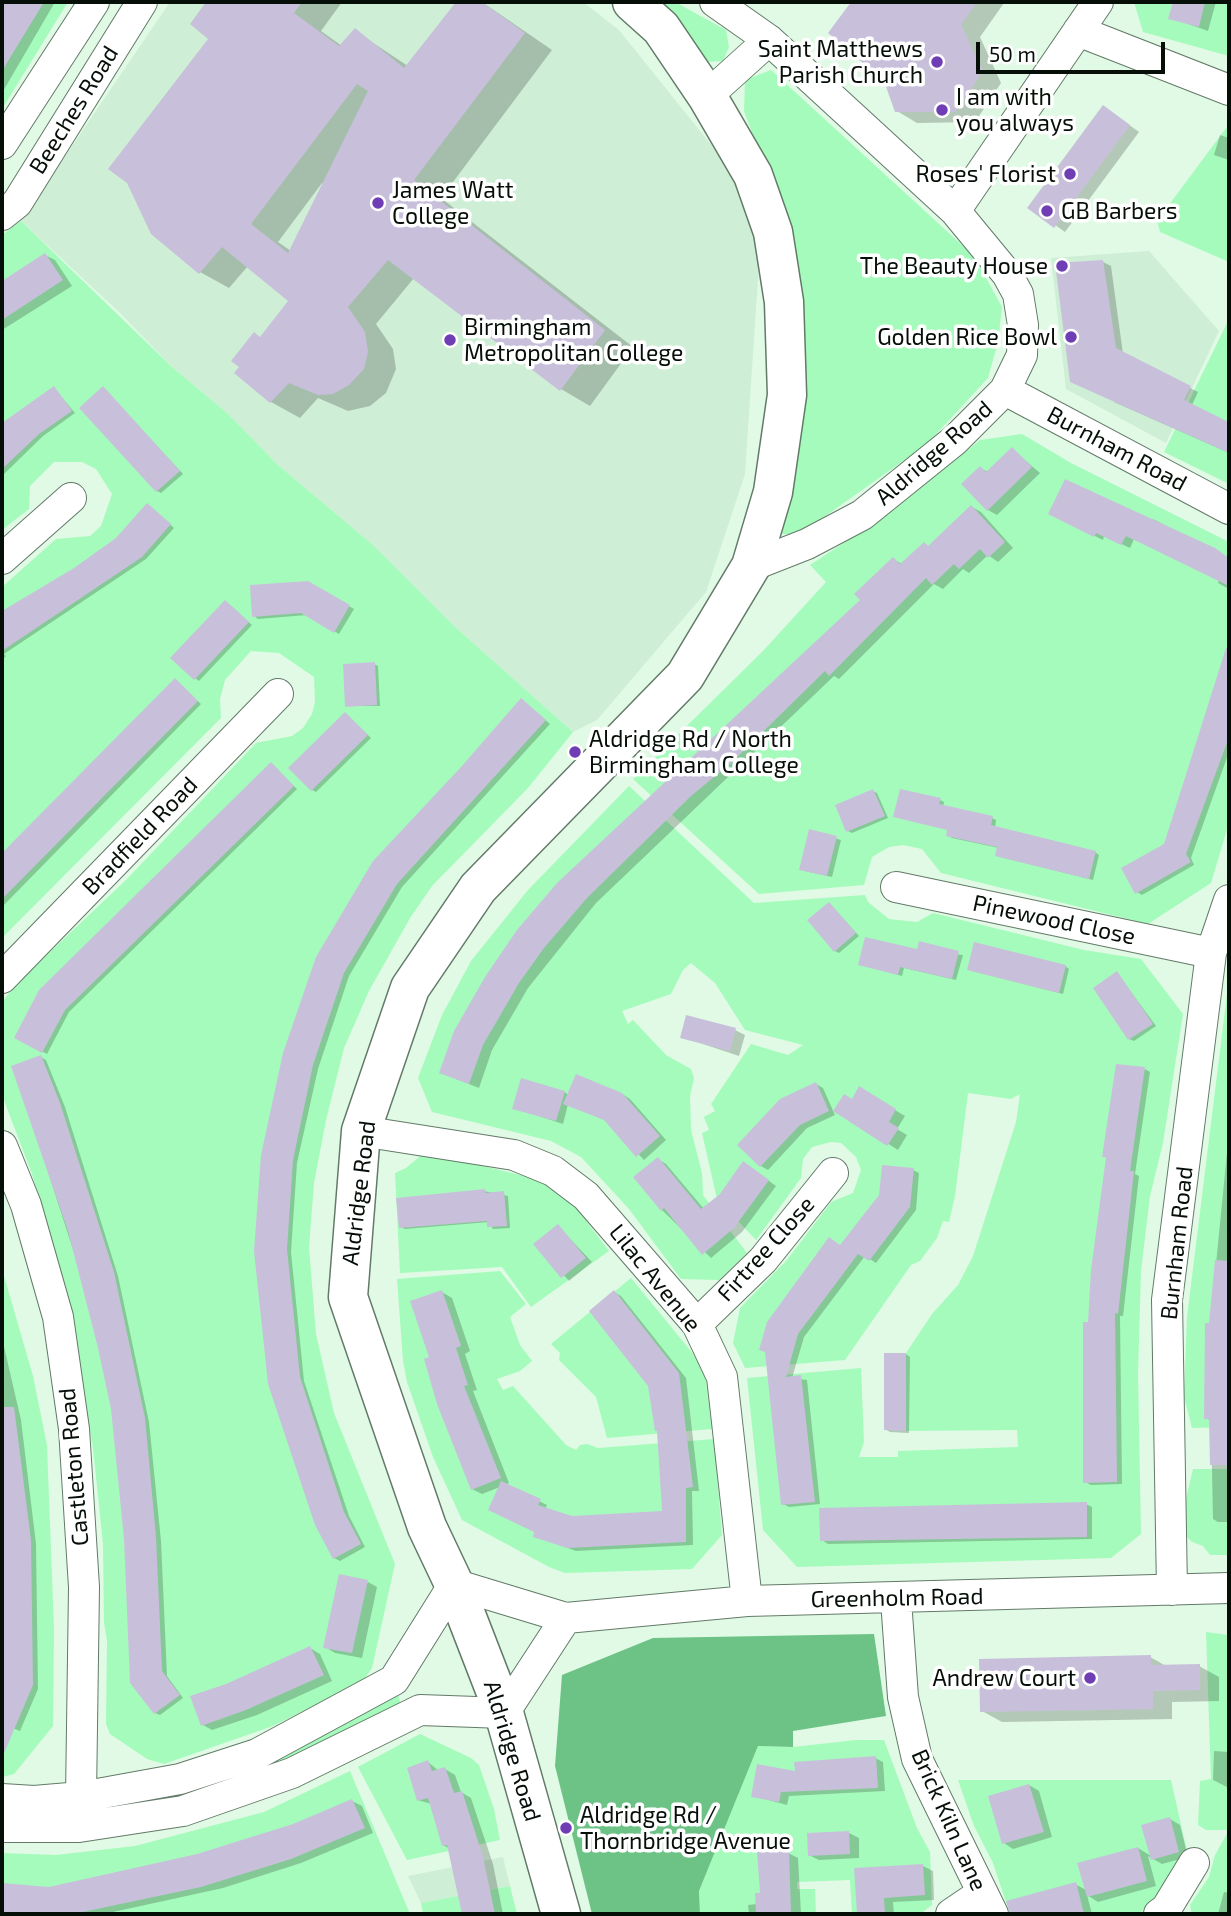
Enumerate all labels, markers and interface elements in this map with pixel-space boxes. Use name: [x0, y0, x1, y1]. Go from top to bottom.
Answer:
scale bar: [979, 28, 1168, 72]
place label: Saint Matthews Parish Church: [758, 35, 923, 89]
street label: Beeches Road: [24, 41, 124, 179]
text: 50 m: [989, 41, 1036, 66]
marker: Saint Matthews Parish Church: [929, 54, 945, 70]
place label: I am with you always: [956, 83, 1074, 137]
marker: I am with you always: [934, 102, 950, 118]
place label: Roses' Florist: [916, 160, 1056, 188]
marker: Roses' Florist: [1062, 166, 1078, 182]
place label: James Watt College: [392, 176, 513, 230]
marker: James Watt College: [370, 195, 386, 211]
place label: GB Barbers: [1061, 197, 1177, 225]
marker: GB Barbers: [1039, 203, 1055, 219]
place label: The Beauty House: [860, 252, 1048, 280]
marker: The Beauty House: [1054, 258, 1070, 274]
place label: Birmingham Metropolitan College: [464, 313, 683, 367]
place label: Golden Rice Bowl: [877, 323, 1057, 351]
marker: Golden Rice Bowl: [1063, 329, 1079, 345]
marker: Birmingham Metropolitan College: [442, 332, 458, 348]
street label: Aldridge Road: [870, 395, 998, 511]
street label: Burnham Road: [1042, 401, 1192, 497]
place label: Aldridge Rd / North Birmingham College: [589, 725, 799, 779]
marker: Aldridge Rd / North Birmingham College: [567, 744, 583, 760]
street label: Bradfield Road: [77, 771, 203, 901]
street label: Pinewood Close: [970, 889, 1138, 951]
street label: Aldridge Road: [336, 1119, 382, 1267]
street label: Burnham Road: [1155, 1165, 1199, 1321]
street label: Firtree Close: [712, 1191, 820, 1307]
street label: Lilac Avenue: [603, 1219, 707, 1337]
street label: Castleton Road: [53, 1387, 95, 1547]
street label: Greenholm Road: [810, 1583, 984, 1613]
place label: Andrew Court: [933, 1664, 1076, 1692]
marker: Andrew Court: [1082, 1670, 1098, 1686]
street label: Aldridge Road: [478, 1677, 546, 1825]
street label: Brick Kiln Lane: [905, 1745, 993, 1895]
place label: Aldridge Rd / Thornbridge Avenue: [580, 1801, 791, 1855]
marker: Aldridge Rd / Thornbridge Avenue: [558, 1820, 574, 1836]

